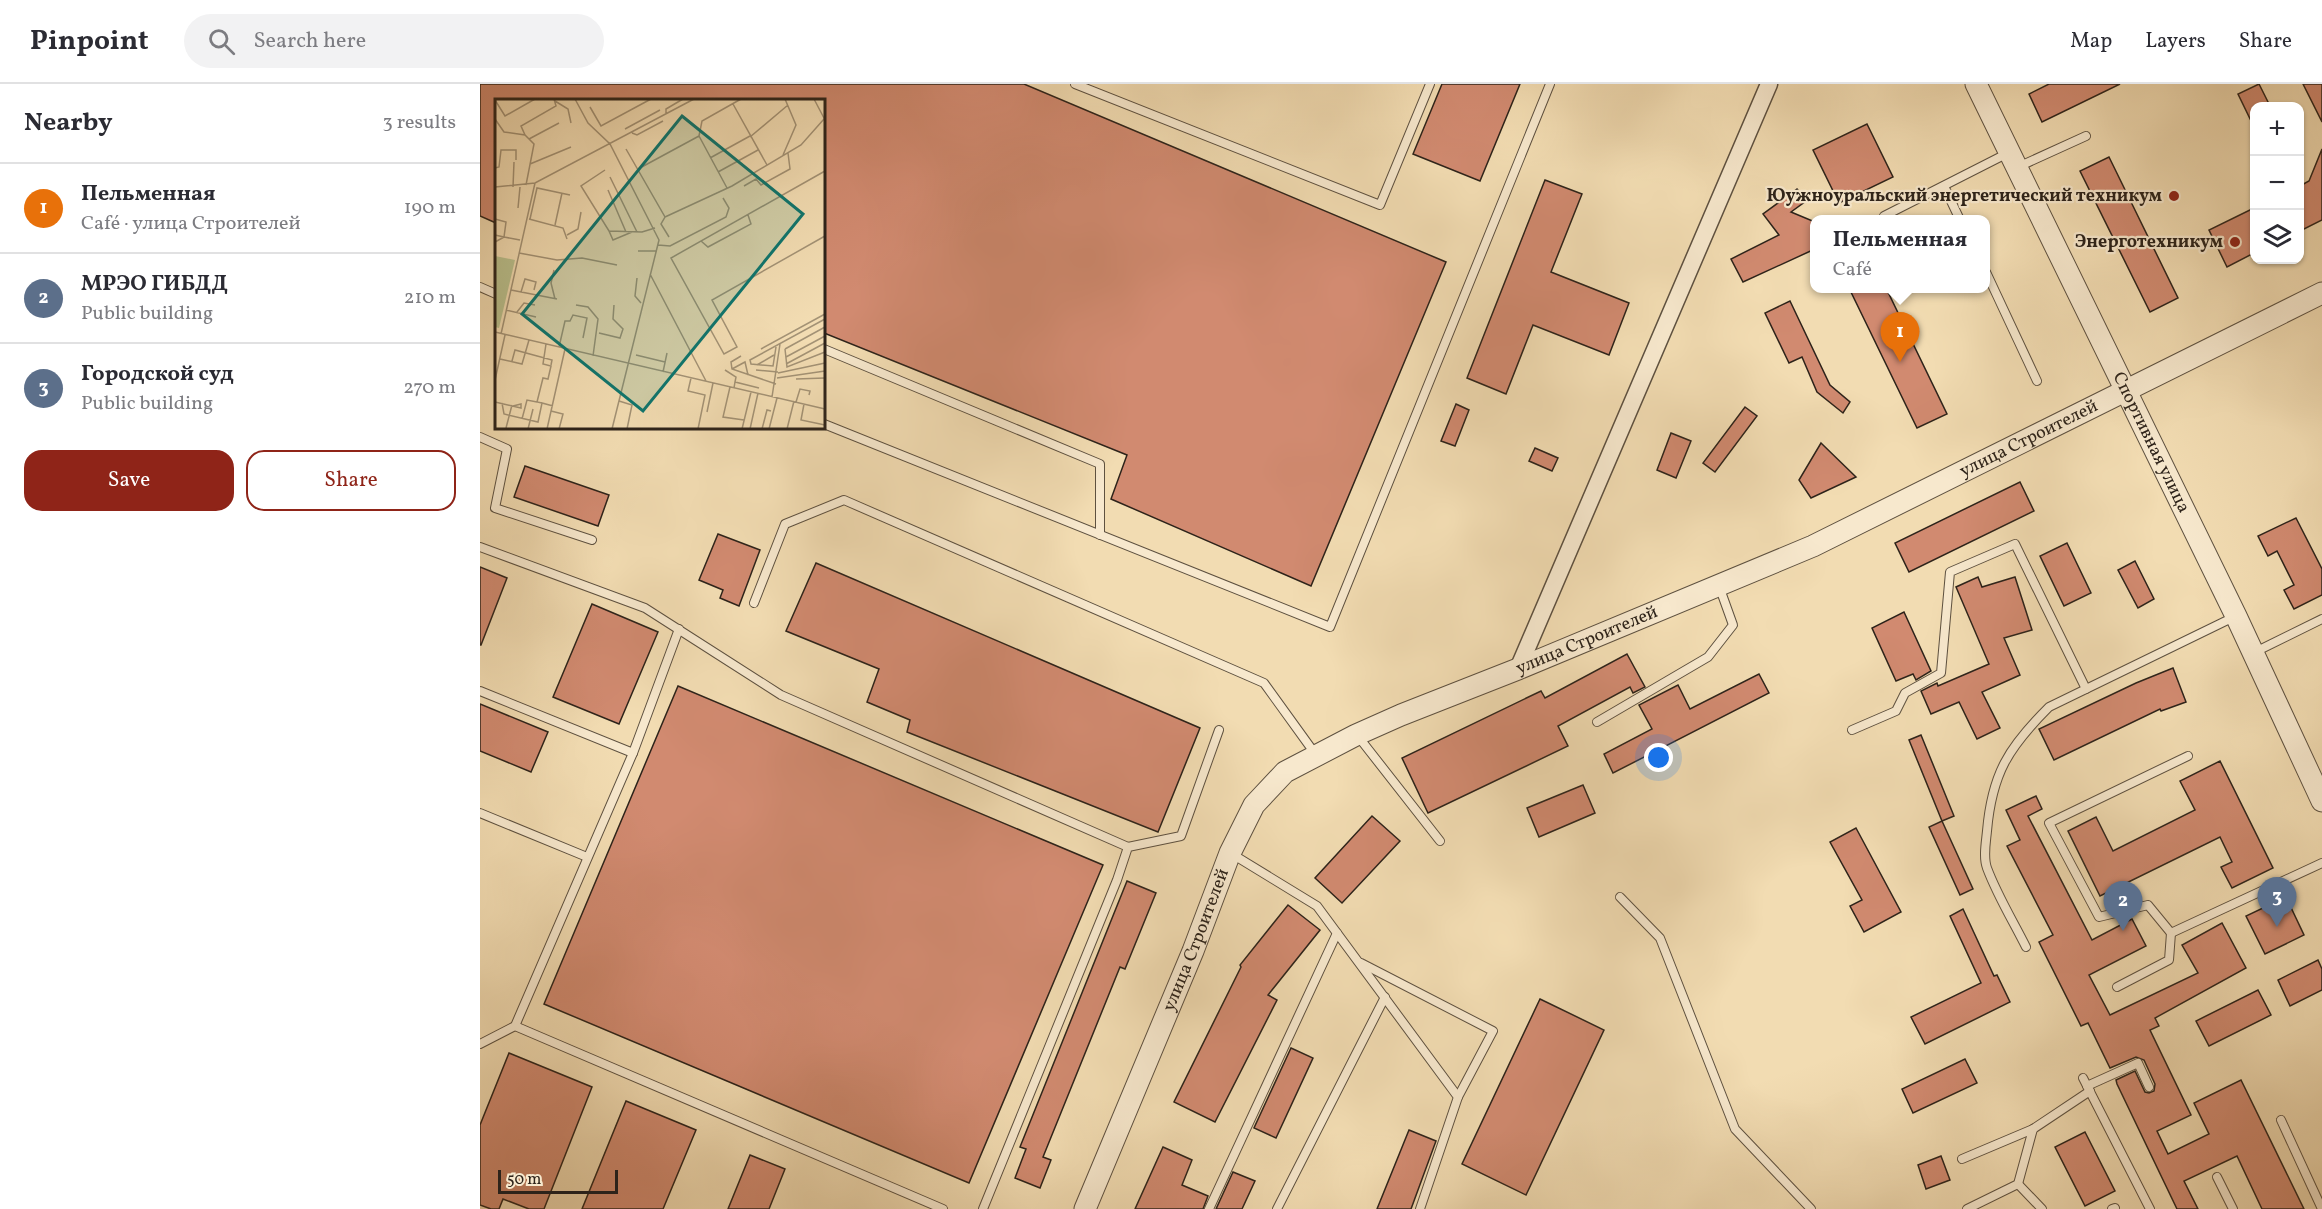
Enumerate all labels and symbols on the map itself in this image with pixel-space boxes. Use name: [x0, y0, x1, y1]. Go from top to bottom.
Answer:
inset map: [495, 99, 825, 429]
place label: Юужноуральский энергетический техникум: [1767, 184, 2163, 209]
marker: Юужноуральский энергетический техникум: [2167, 189, 2181, 203]
place label: Энерготехникум: [2075, 230, 2224, 255]
marker: Энерготехникум: [2228, 235, 2242, 249]
pin: 1: [1880, 312, 1920, 362]
street label: Спортивная улица: [2106, 368, 2196, 517]
street label: улица Строителей: [1955, 394, 2102, 484]
street label: улица Строителей: [1512, 600, 1662, 681]
your location: [1644, 743, 1673, 772]
street label: улица Строителей: [1157, 865, 1235, 1015]
pin: 3: [2258, 878, 2296, 927]
pin: 2: [2104, 882, 2142, 931]
scale bar: [498, 1167, 618, 1194]

